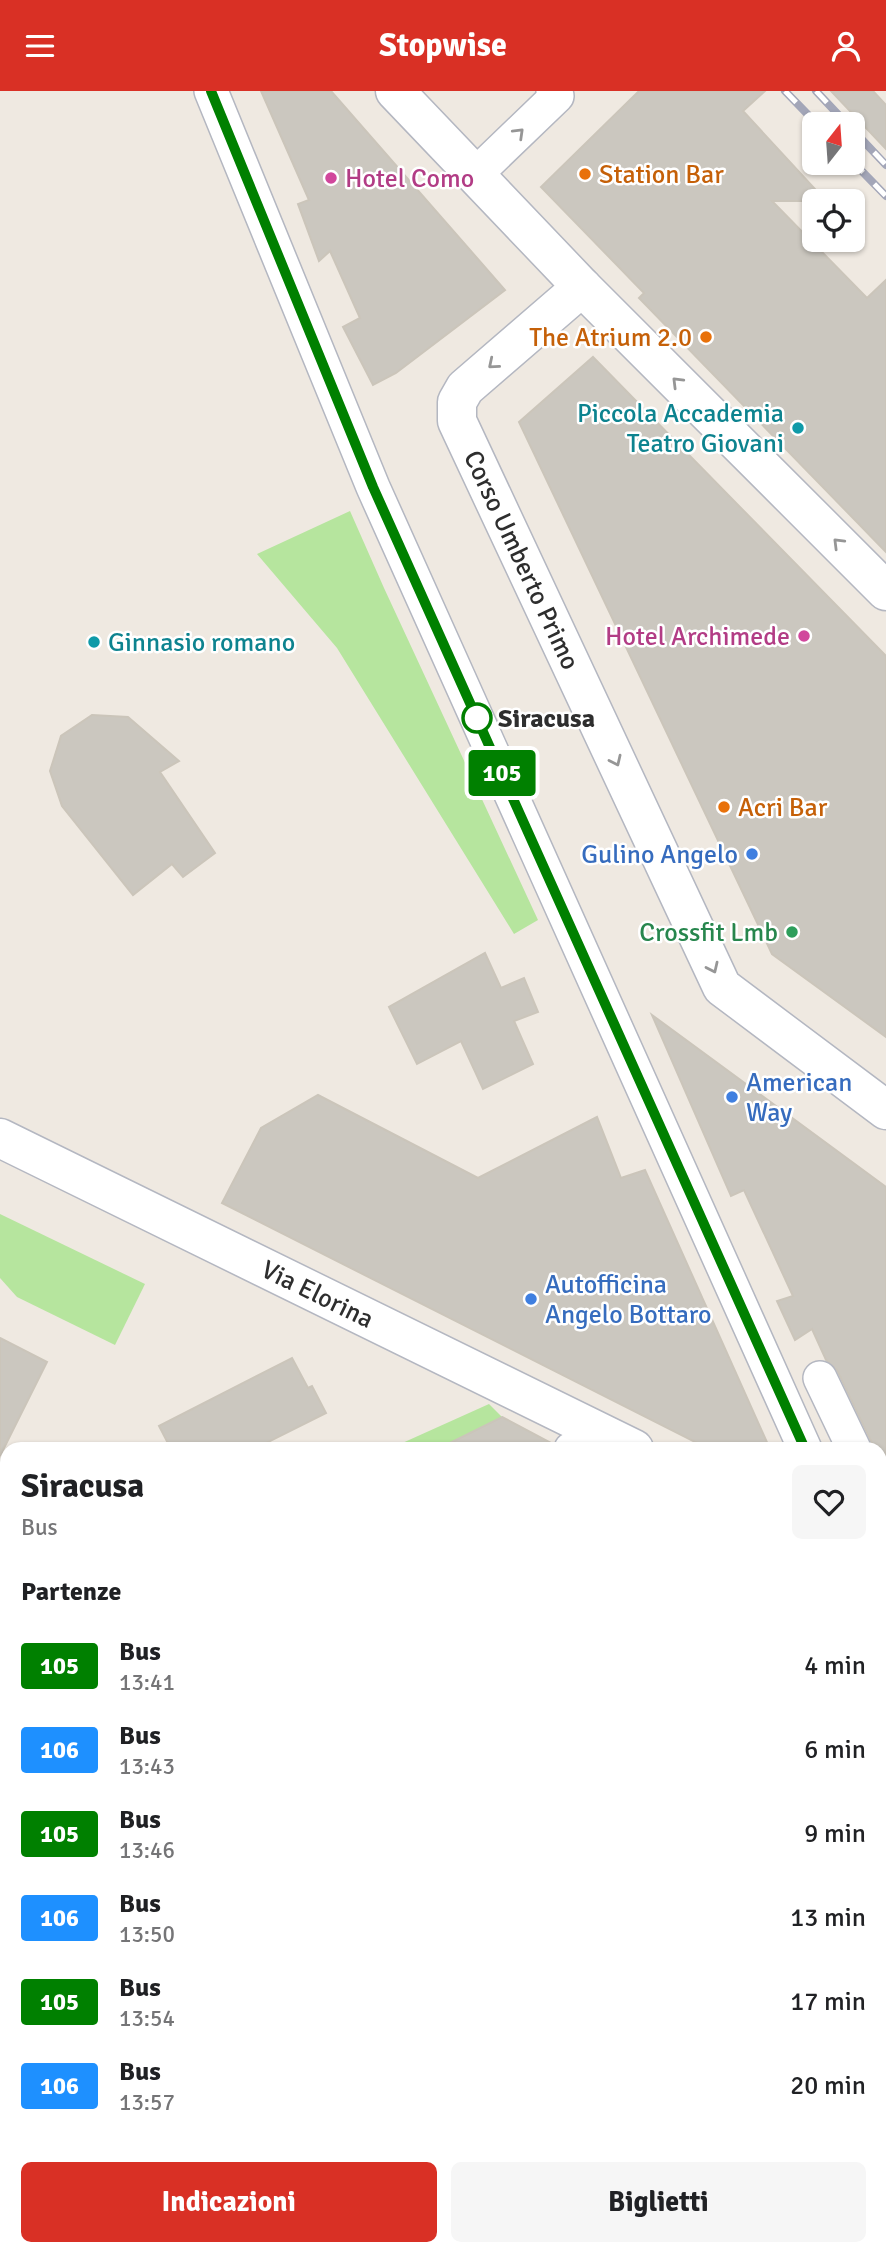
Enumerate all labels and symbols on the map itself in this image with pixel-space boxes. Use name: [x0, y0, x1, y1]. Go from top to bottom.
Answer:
north arrow: [802, 112, 864, 175]
one-way arrow: [510, 128, 523, 141]
place label: Station Bar: [599, 159, 724, 191]
place label: Hotel Como: [345, 163, 474, 195]
marker: Station Bar: [577, 166, 593, 182]
marker: Hotel Como: [323, 170, 339, 186]
place label: The Atrium 2.0: [529, 322, 692, 354]
marker: The Atrium 2.0: [698, 329, 714, 345]
one-way arrow: [489, 356, 502, 368]
one-way arrow: [673, 378, 685, 390]
place label: Piccola Accademia Teatro Giovani: [577, 398, 784, 460]
marker: Piccola Accademia Teatro Giovani: [790, 420, 806, 436]
street label: Corso Umberto Primo: [456, 446, 586, 675]
one-way arrow: [833, 538, 846, 551]
place label: Hotel Archimede: [605, 621, 790, 653]
place label: Ginnasio romano: [108, 627, 295, 659]
marker: Hotel Archimede: [796, 628, 812, 644]
marker: Ginnasio romano: [86, 634, 102, 650]
marker: Siracusa: [462, 703, 492, 733]
place label: Siracusa: [498, 703, 595, 735]
line badge: 105: [462, 750, 542, 796]
one-way arrow: [608, 754, 622, 767]
place label: Acri Bar: [738, 792, 828, 824]
marker: Acri Bar: [716, 799, 732, 815]
place label: Gulino Angelo: [581, 839, 738, 871]
marker: Gulino Angelo: [744, 846, 760, 862]
place label: Crossfit Lmb: [639, 917, 778, 949]
marker: Crossfit Lmb: [784, 924, 800, 940]
one-way arrow: [704, 960, 718, 973]
place label: American Way: [746, 1067, 852, 1129]
marker: American Way: [724, 1089, 740, 1105]
street label: Via Elorina: [256, 1254, 379, 1336]
place label: Autofficina Angelo Bottaro: [545, 1269, 711, 1331]
marker: Autofficina Angelo Bottaro: [523, 1291, 539, 1307]

